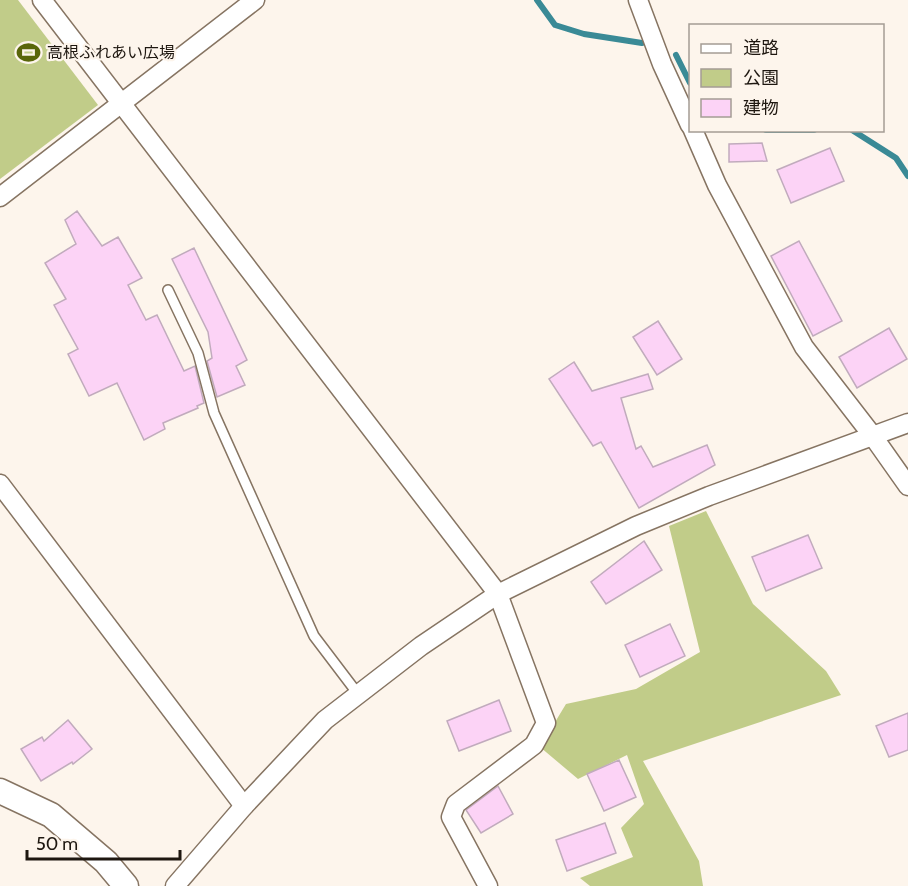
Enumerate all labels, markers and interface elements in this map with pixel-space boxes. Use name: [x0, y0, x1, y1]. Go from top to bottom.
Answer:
legend: [689, 24, 884, 132]
text: 道路: [743, 37, 779, 59]
sports icon: 高根ふれあい広場: [16, 39, 42, 65]
place label: 高根ふれあい広場: [47, 43, 175, 62]
text: 公園: [743, 67, 779, 89]
text: 建物: [743, 97, 779, 119]
scale bar: [27, 823, 180, 861]
text: 50 m: [36, 833, 78, 855]

